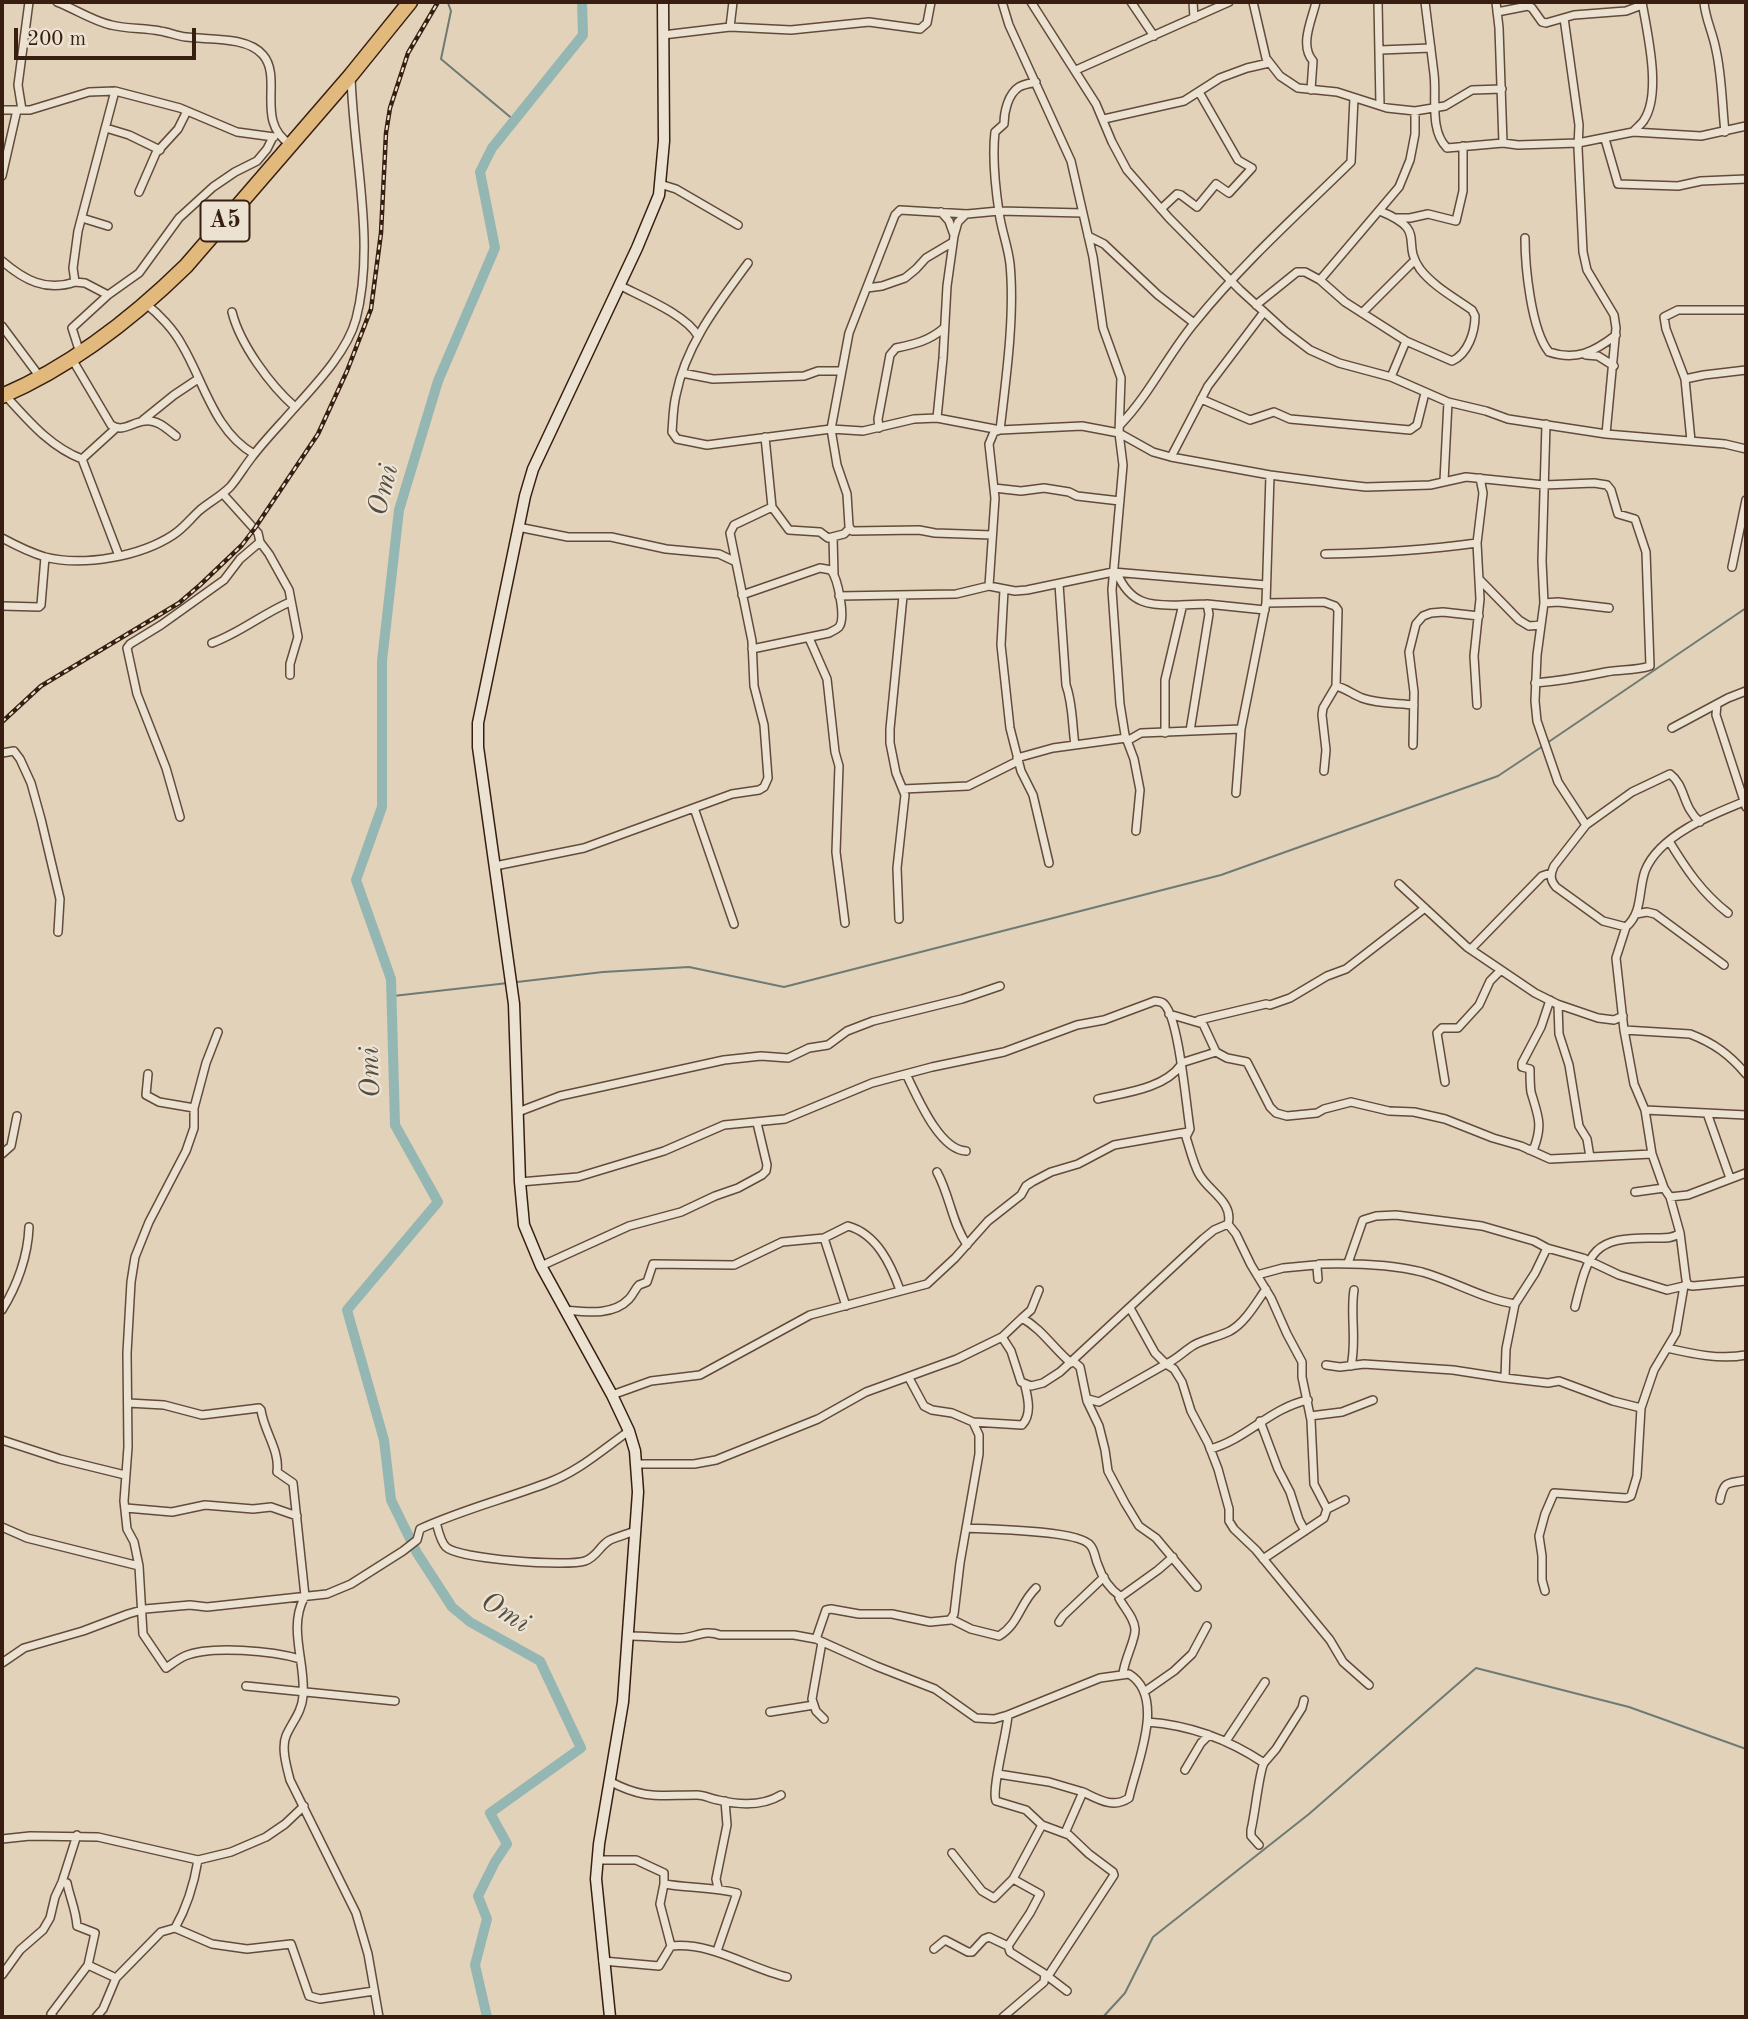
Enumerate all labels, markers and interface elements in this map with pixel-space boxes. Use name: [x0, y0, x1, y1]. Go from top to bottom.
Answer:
scale bar: [18, 14, 200, 58]
text: 200 m: [27, 29, 86, 50]
road number: A5: [201, 201, 250, 242]
water label: Omi: [361, 461, 407, 519]
water label: Omi: [353, 1046, 389, 1098]
water label: Omi: [474, 1585, 536, 1641]

